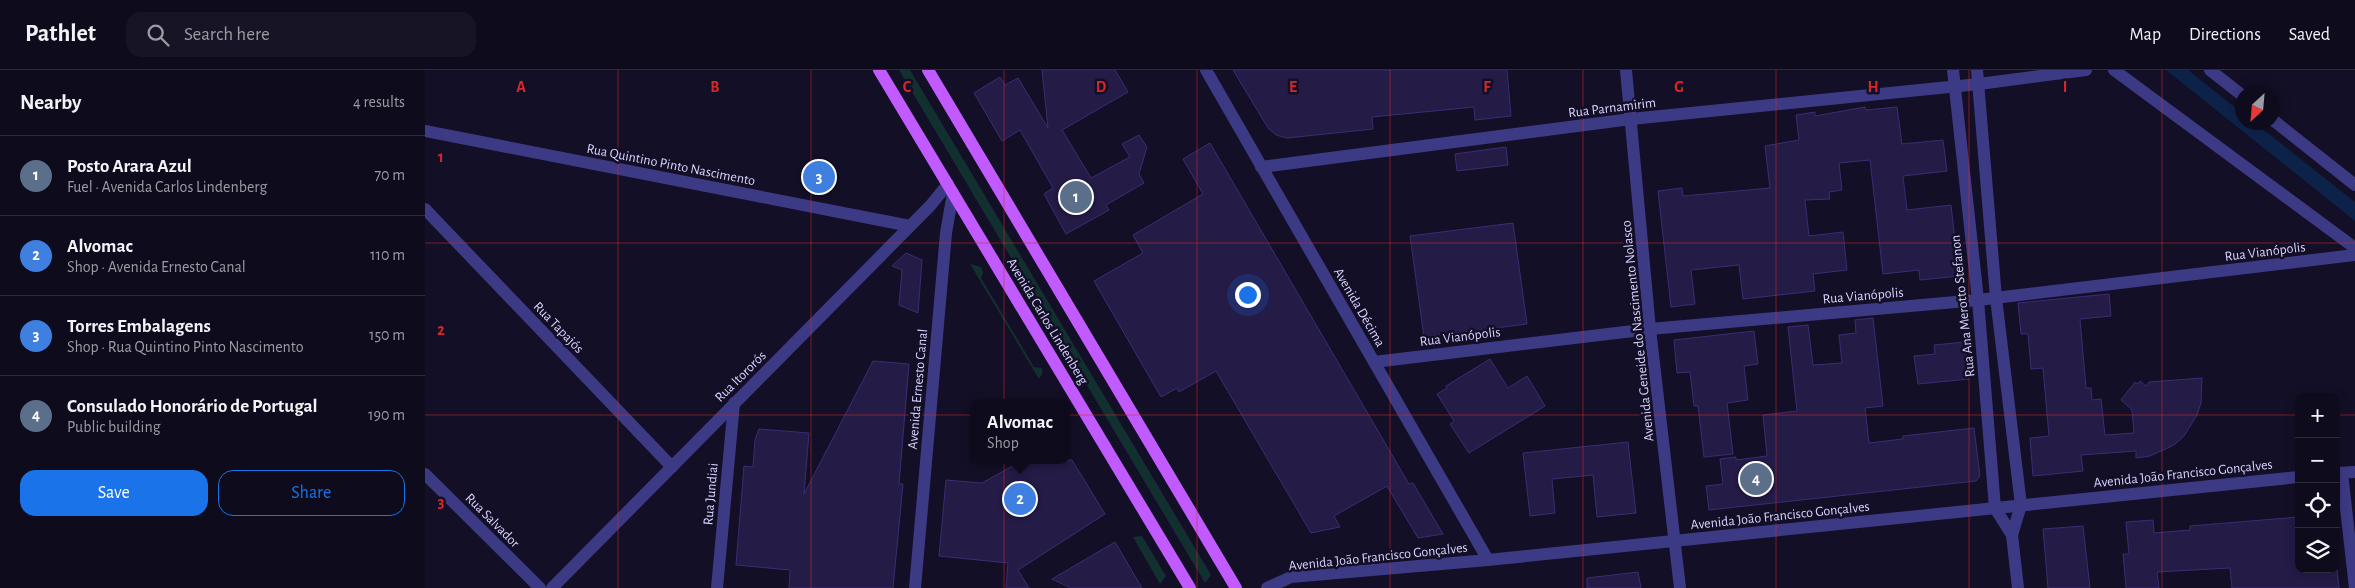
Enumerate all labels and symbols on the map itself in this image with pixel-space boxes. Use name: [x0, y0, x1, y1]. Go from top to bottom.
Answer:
text: A: [516, 79, 526, 95]
text: B: [710, 79, 720, 95]
text: C: [903, 79, 912, 95]
text: D: [1096, 79, 1107, 95]
text: E: [1289, 79, 1297, 95]
text: F: [1483, 79, 1491, 95]
text: G: [1674, 79, 1684, 95]
text: H: [1867, 79, 1879, 95]
text: I: [2063, 79, 2067, 95]
north arrow: [2235, 85, 2280, 130]
street label: Rua Parnamirim: [1567, 96, 1657, 120]
street label: Rua Quintino Pinto Nascimento: [585, 142, 756, 188]
text: 1: [438, 149, 444, 165]
pin: 3: [803, 158, 835, 196]
pin: 1: [1060, 178, 1092, 216]
street label: Avenida Geneide do Nascimento Nolasco: [1619, 219, 1657, 442]
street label: Rua Ana Merotto Stefanon: [1949, 234, 1977, 378]
street label: Rua Vianópolis: [2224, 240, 2306, 264]
street label: Avenida Carlos Lindenberg: [1004, 256, 1091, 387]
street label: Avenida Décima: [1331, 266, 1388, 350]
your location: [1235, 282, 1261, 308]
street label: Rua Vianópolis: [1822, 285, 1904, 307]
street label: Rua Tapajós: [531, 299, 586, 356]
text: 2: [437, 322, 445, 338]
street label: Rua Vianópolis: [1419, 325, 1501, 349]
street label: Avenida Ernesto Canal: [906, 328, 930, 450]
street label: Rua Itororós: [712, 348, 769, 405]
street label: Avenida João Francisco Gonçalves: [2093, 458, 2273, 490]
pin: 4: [1740, 460, 1772, 498]
street label: Rua Jundiai: [701, 462, 721, 526]
pin: 2: [1004, 480, 1036, 518]
street label: Rua Salvador: [462, 491, 522, 551]
text: 3: [438, 494, 445, 510]
street label: Avenida João Francisco Gonçalves: [1690, 500, 1870, 532]
street label: Avenida João Francisco Gonçalves: [1288, 541, 1468, 573]

